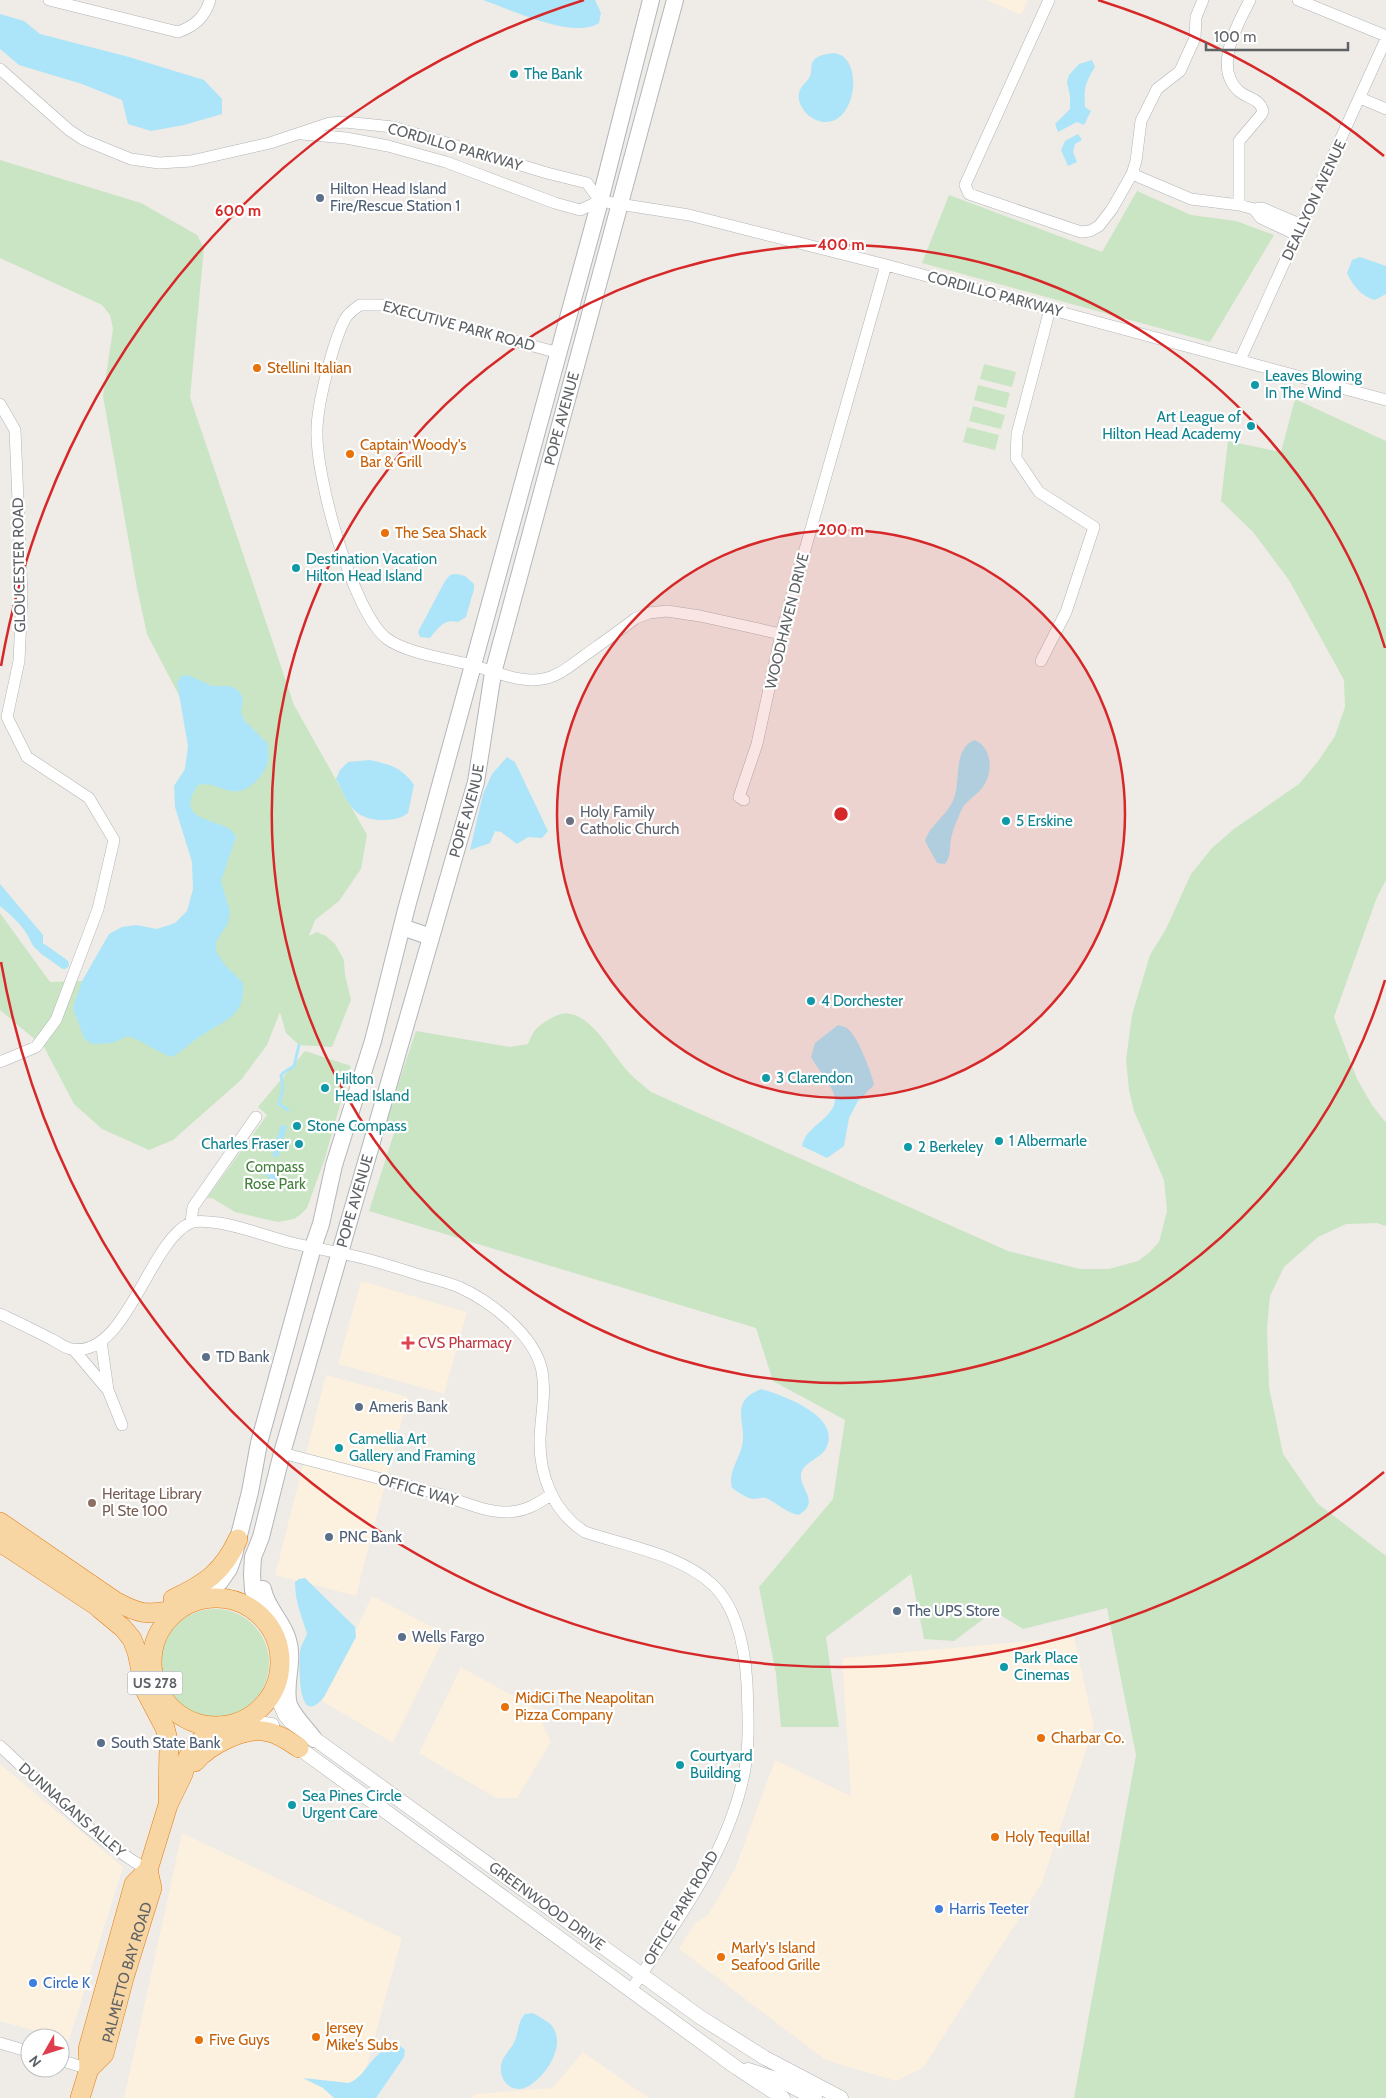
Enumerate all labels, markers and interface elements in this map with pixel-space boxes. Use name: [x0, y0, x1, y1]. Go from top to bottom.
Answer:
scale bar: [1206, 20, 1348, 52]
text: 100 m: [1214, 28, 1256, 46]
place label: The Bank: [524, 65, 583, 83]
marker: The Bank: [508, 68, 520, 80]
street label: CORDILLO PARKWAY: [386, 119, 525, 175]
street label: DEALLYON AVENUE: [1278, 137, 1350, 263]
place label: Hilton Head Island Fire/Rescue Station 1: [330, 180, 460, 215]
marker: Hilton Head Island Fire/Rescue Station 1: [314, 192, 326, 204]
text: 600 m: [215, 202, 261, 220]
text: 400 m: [818, 236, 864, 254]
street label: CORDILLO PARKWAY: [925, 267, 1065, 321]
street label: EXECUTIVE PARK ROAD: [381, 297, 537, 355]
place label: Stellini Italian: [267, 359, 352, 377]
marker: Stellini Italian: [251, 362, 263, 374]
place label: Leaves Blowing In The Wind: [1265, 367, 1362, 402]
street label: POPE AVENUE: [541, 370, 583, 467]
marker: Leaves Blowing In The Wind: [1249, 379, 1261, 391]
place label: Art League of Hilton Head Academy: [1102, 408, 1241, 443]
marker: Art League of Hilton Head Academy: [1245, 420, 1257, 432]
place label: Captain Woody's Bar & Grill: [360, 436, 467, 471]
marker: Captain Woody's Bar & Grill: [344, 448, 356, 460]
street label: GLOUCESTER ROAD: [9, 497, 29, 633]
text: 200 m: [818, 521, 864, 539]
place label: The Sea Shack: [395, 524, 487, 542]
marker: The Sea Shack: [379, 527, 391, 539]
place label: Destination Vacation Hilton Head Island: [306, 550, 437, 585]
street label: WOODHAVEN DRIVE: [761, 551, 813, 691]
marker: Destination Vacation Hilton Head Island: [290, 562, 302, 574]
street label: POPE AVENUE: [446, 763, 488, 860]
place label: Holy Family Catholic Church: [580, 803, 679, 838]
centre of rings: [832, 805, 850, 823]
place label: 5 Erskine: [1016, 812, 1073, 830]
marker: Holy Family Catholic Church: [564, 815, 576, 827]
marker: 5 Erskine: [1000, 815, 1012, 827]
place label: 4 Dorchester: [821, 992, 903, 1010]
marker: 4 Dorchester: [805, 995, 817, 1007]
place label: 3 Clarendon: [776, 1069, 853, 1087]
place label: Hilton Head Island: [335, 1070, 409, 1105]
marker: 3 Clarendon: [760, 1072, 772, 1084]
marker: Hilton Head Island: [319, 1082, 331, 1094]
place label: Stone Compass: [307, 1117, 407, 1135]
marker: Stone Compass: [291, 1120, 303, 1132]
place label: 1 Albermarle: [1009, 1132, 1087, 1150]
place label: Charles Fraser: [201, 1135, 289, 1153]
marker: 1 Albermarle: [993, 1135, 1005, 1147]
marker: Charles Fraser: [293, 1138, 305, 1150]
place label: 2 Berkeley: [918, 1138, 984, 1156]
marker: 2 Berkeley: [902, 1141, 914, 1153]
street label: POPE AVENUE: [333, 1152, 377, 1250]
park label: Compass Rose Park: [244, 1158, 306, 1193]
place label: CVS Pharmacy: [418, 1334, 512, 1352]
marker: CVS Pharmacy: [402, 1337, 414, 1349]
place label: TD Bank: [216, 1348, 270, 1366]
marker: TD Bank: [200, 1351, 212, 1363]
place label: Ameris Bank: [369, 1398, 448, 1416]
marker: Ameris Bank: [353, 1401, 365, 1413]
place label: Camellia Art Gallery and Framing: [349, 1430, 476, 1465]
marker: Camellia Art Gallery and Framing: [333, 1442, 345, 1454]
street label: OFFICE WAY: [376, 1470, 461, 1510]
place label: Heritage Library Pl Ste 100: [102, 1485, 202, 1520]
marker: Heritage Library Pl Ste 100: [86, 1497, 98, 1509]
place label: PNC Bank: [339, 1528, 402, 1546]
marker: PNC Bank: [323, 1531, 335, 1543]
place label: The UPS Store: [907, 1602, 1000, 1620]
marker: The UPS Store: [891, 1605, 903, 1617]
place label: Wells Fargo: [412, 1628, 485, 1646]
marker: Wells Fargo: [396, 1631, 408, 1643]
place label: Park Place Cinemas: [1014, 1649, 1078, 1684]
marker: Park Place Cinemas: [998, 1661, 1010, 1673]
road number: US 278: [128, 1672, 182, 1695]
place label: MidiCi The Neapolitan Pizza Company: [515, 1689, 654, 1724]
marker: MidiCi The Neapolitan Pizza Company: [499, 1701, 511, 1713]
place label: Charbar Co.: [1051, 1729, 1124, 1747]
marker: Charbar Co.: [1035, 1732, 1047, 1744]
place label: South State Bank: [111, 1734, 221, 1752]
marker: South State Bank: [95, 1737, 107, 1749]
place label: Courtyard Building: [690, 1747, 753, 1782]
street label: DUNNAGANS ALLEY: [15, 1759, 129, 1861]
marker: Courtyard Building: [674, 1759, 686, 1771]
place label: Sea Pines Circle Urgent Care: [302, 1787, 402, 1822]
marker: Sea Pines Circle Urgent Care: [286, 1799, 298, 1811]
place label: Holy Tequilla!: [1005, 1828, 1090, 1846]
marker: Holy Tequilla!: [989, 1831, 1001, 1843]
street label: OFFICE PARK ROAD: [640, 1847, 722, 1969]
street label: GREENWOOD DRIVE: [485, 1858, 609, 1954]
street label: PALMETTO BAY ROAD: [98, 1900, 156, 2045]
place label: Harris Teeter: [949, 1900, 1029, 1918]
marker: Harris Teeter: [933, 1903, 945, 1915]
place label: Marly's Island Seafood Grille: [731, 1939, 820, 1974]
marker: Marly's Island Seafood Grille: [715, 1951, 727, 1963]
place label: Circle K: [43, 1974, 91, 1992]
marker: Circle K: [27, 1977, 39, 1989]
place label: Jersey Mike's Subs: [325, 2019, 398, 2054]
north arrow: [20, 2028, 70, 2078]
place label: Five Guys: [209, 2031, 270, 2049]
marker: Jersey Mike's Subs: [310, 2031, 322, 2043]
marker: Five Guys: [193, 2034, 205, 2046]
text: N: [25, 2052, 45, 2071]

